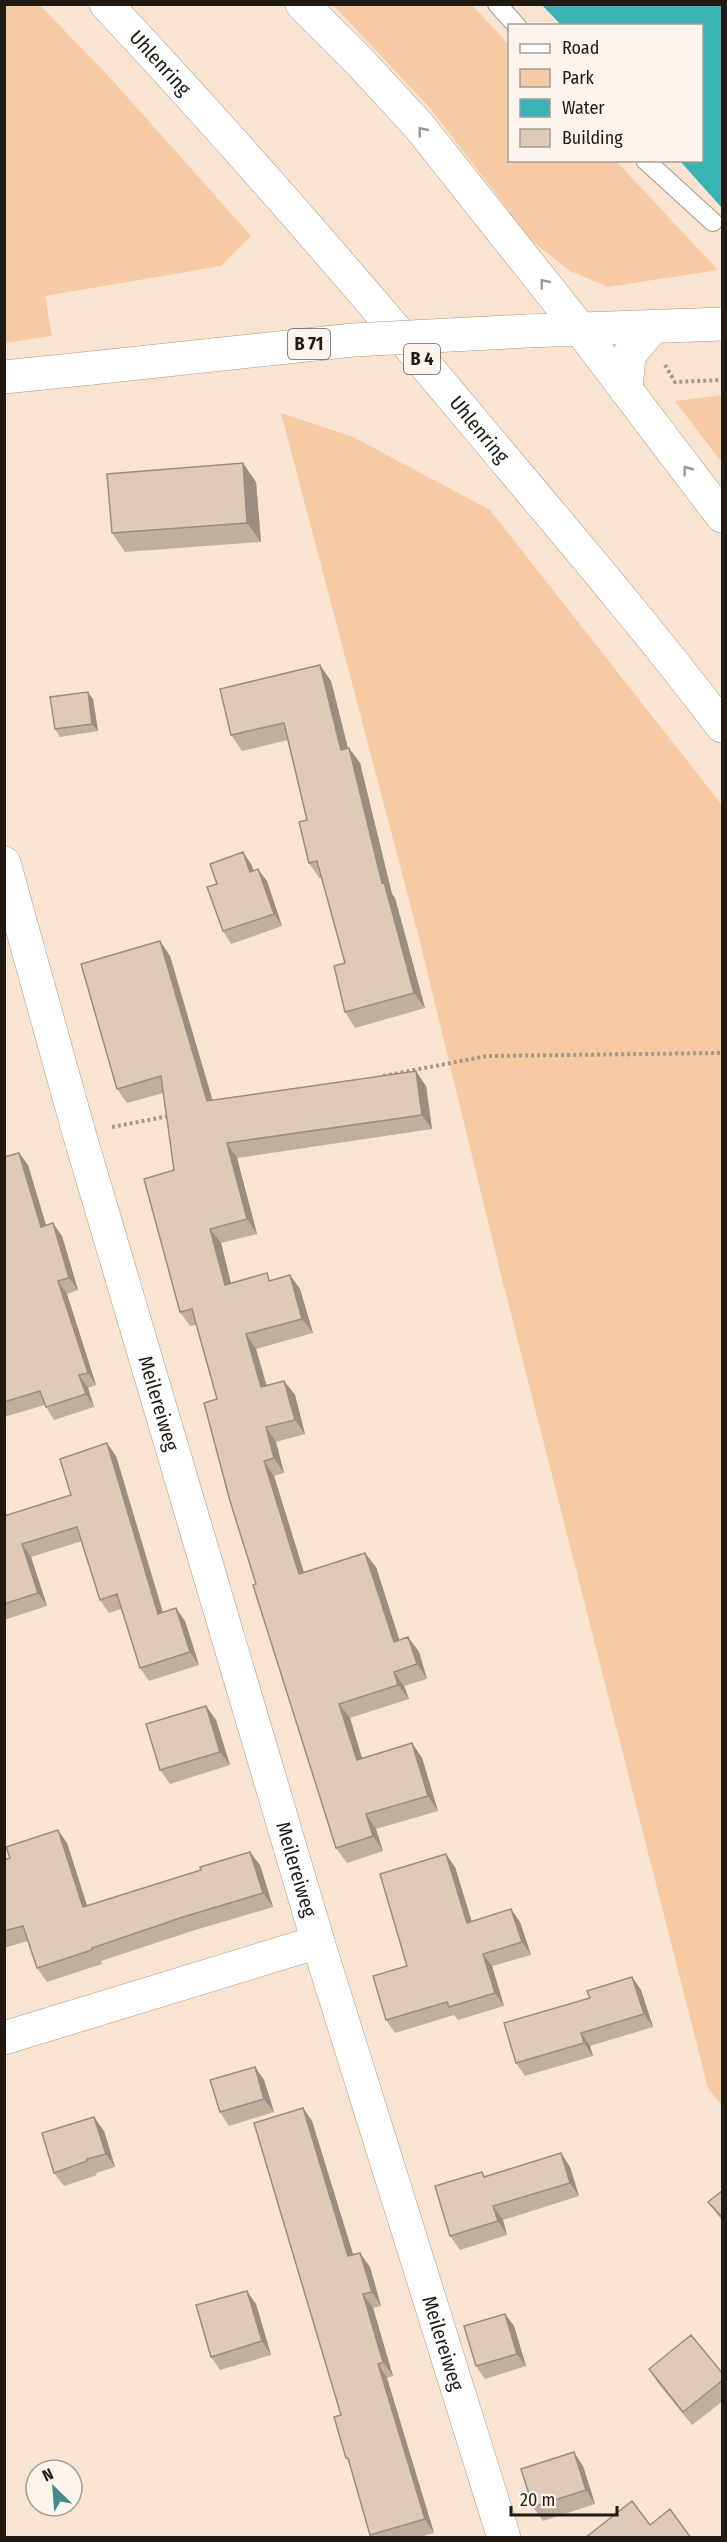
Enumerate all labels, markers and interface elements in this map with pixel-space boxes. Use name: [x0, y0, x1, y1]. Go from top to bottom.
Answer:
legend: [508, 24, 703, 162]
street label: Uhlenring: [124, 25, 197, 101]
text: Road: [562, 37, 599, 59]
text: Park: [562, 67, 595, 89]
text: Water: [562, 97, 605, 119]
one-way arrow: [418, 127, 429, 138]
text: Building: [562, 127, 623, 149]
one-way arrow: [540, 279, 551, 290]
road number: B 71: [288, 329, 330, 359]
road number: B 4: [404, 344, 440, 374]
street label: Uhlenring: [445, 391, 515, 468]
one-way arrow: [683, 465, 694, 476]
street label: Meilereiweg: [133, 1353, 184, 1454]
street label: Meilereiweg: [271, 1819, 322, 1920]
street label: Meilereiweg: [417, 2293, 469, 2394]
north arrow: [24, 2458, 84, 2518]
text: N: [40, 2464, 56, 2485]
scale bar: [511, 2479, 618, 2517]
text: 20 m: [520, 2489, 555, 2511]

